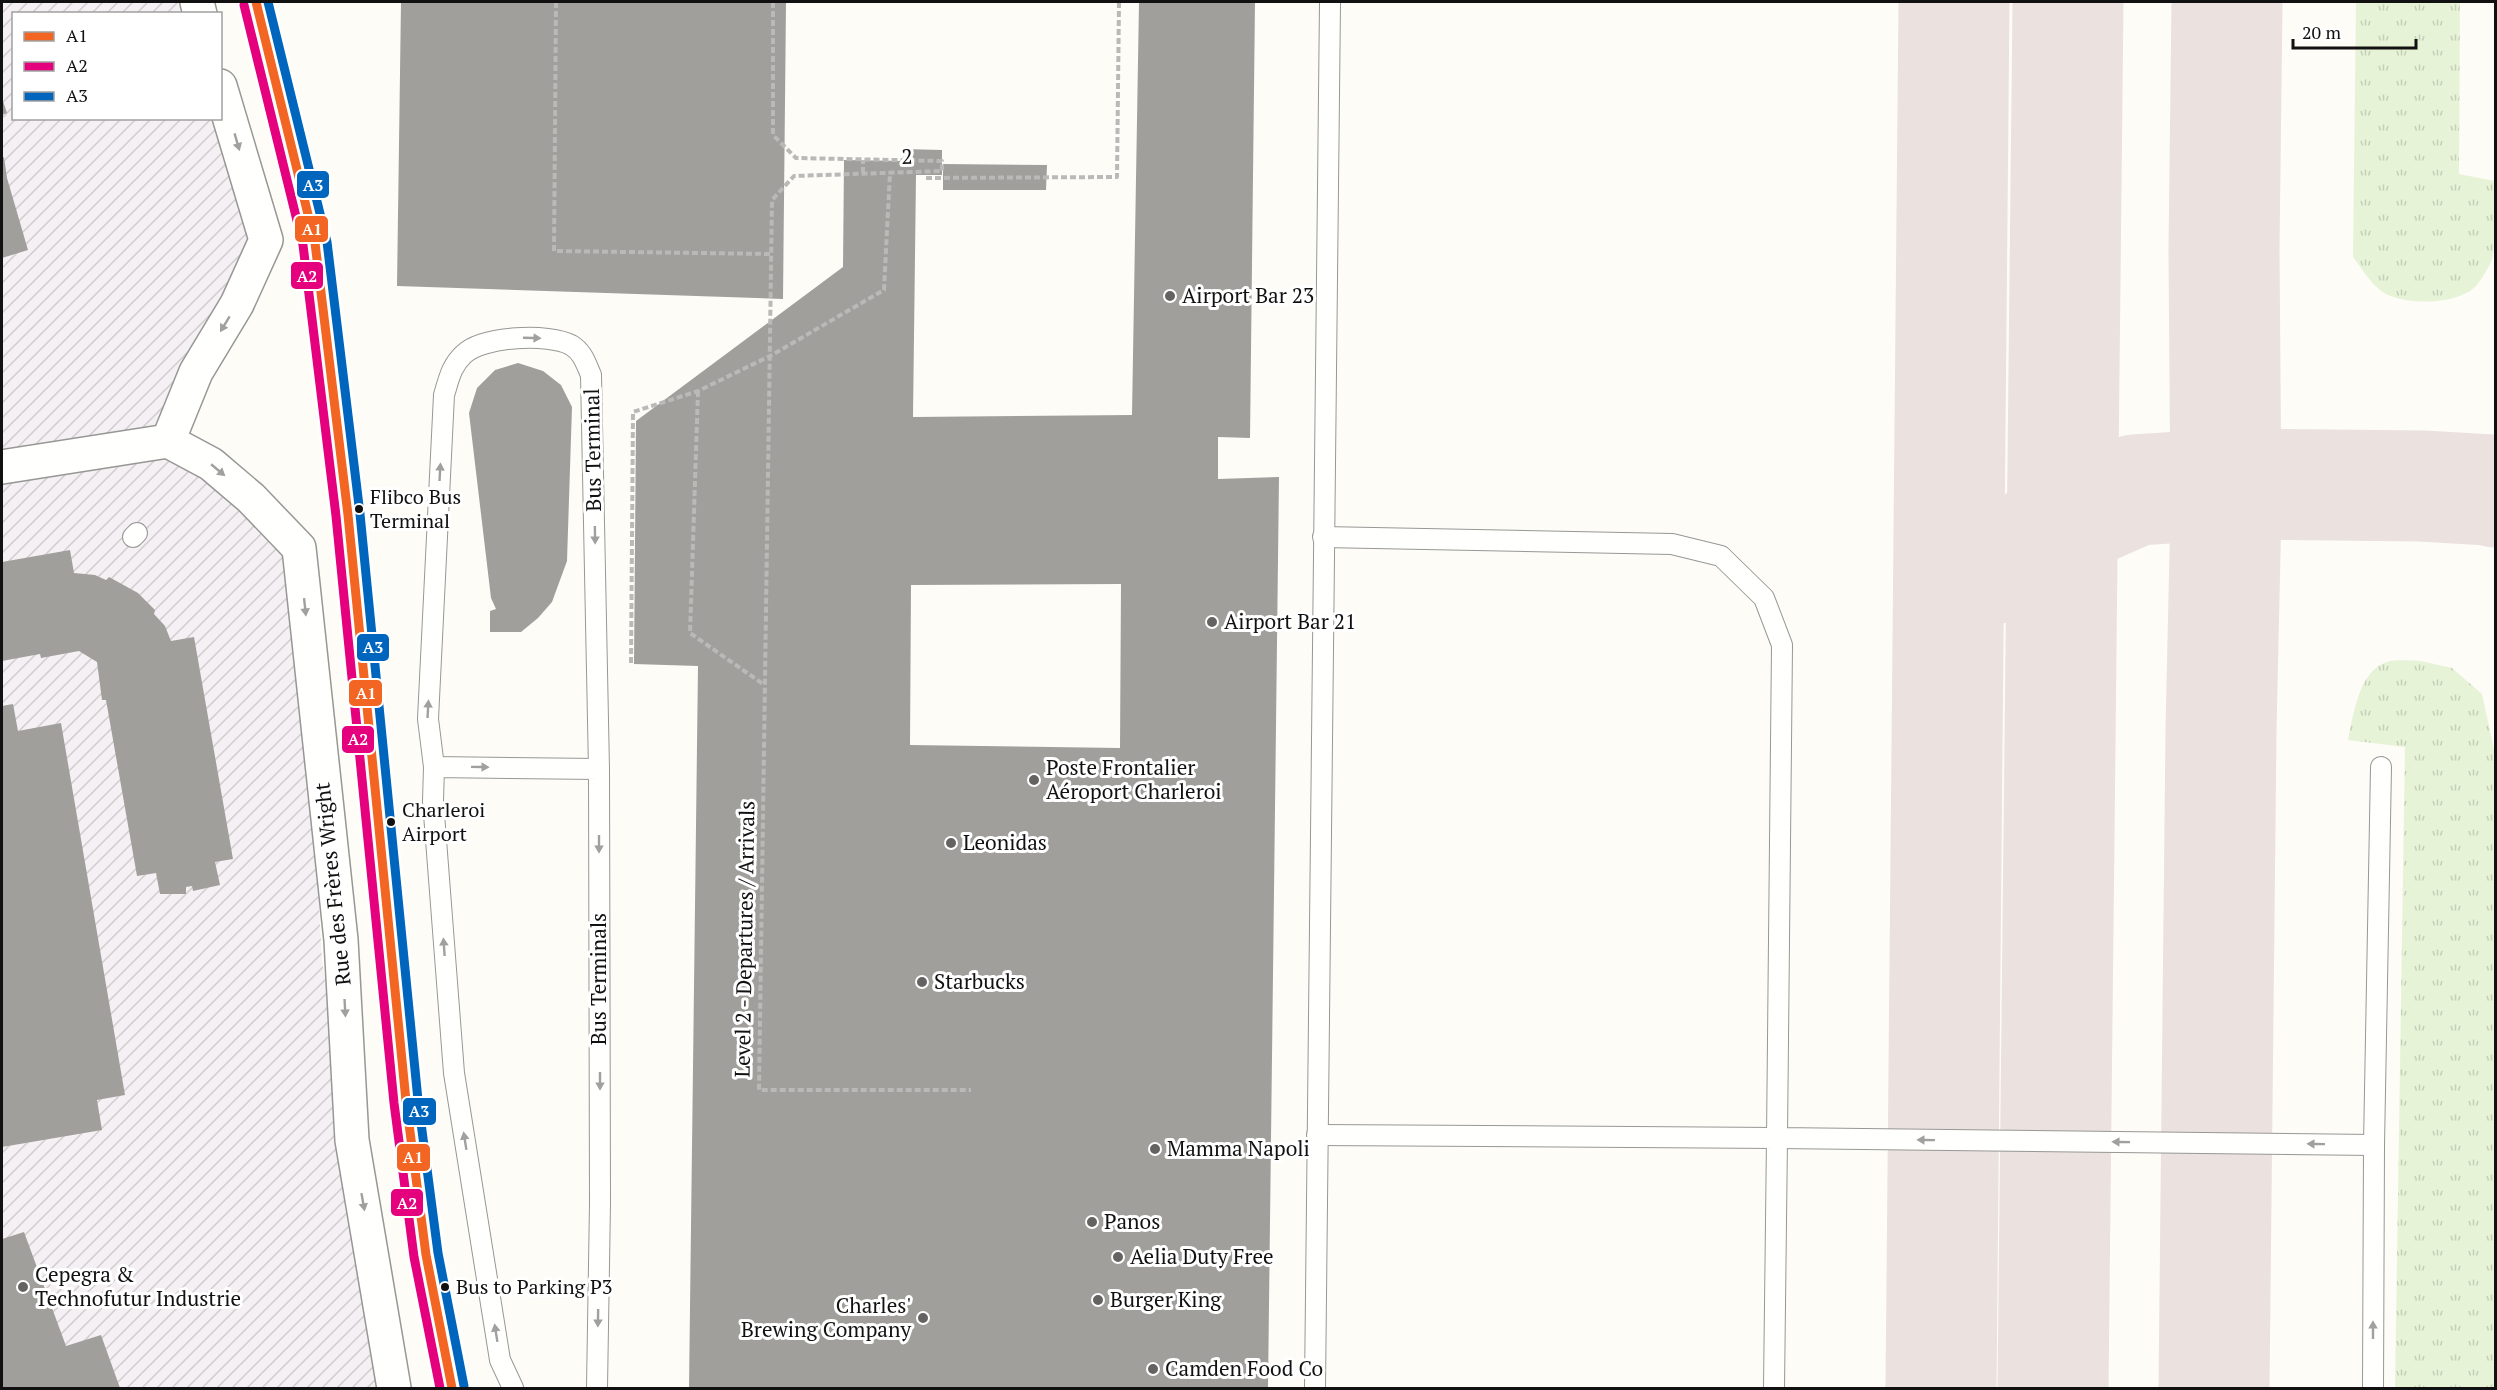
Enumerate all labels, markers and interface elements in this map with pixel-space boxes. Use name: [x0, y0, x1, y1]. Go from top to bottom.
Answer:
legend: [12, 12, 222, 120]
scale bar: [2293, 12, 2416, 50]
text: 20 m: [2302, 20, 2342, 44]
text: A1: [66, 23, 88, 47]
text: A2: [66, 53, 88, 77]
text: A3: [66, 83, 88, 107]
one-way arrow: [233, 133, 242, 151]
street label: 2: [901, 142, 913, 170]
line badge: A3: [296, 170, 330, 199]
text: A3: [303, 174, 323, 196]
line badge: A1: [294, 215, 329, 243]
text: A1: [302, 218, 322, 240]
line badge: A2: [290, 261, 324, 290]
text: A2: [297, 265, 317, 287]
place label: Airport Bar 23: [1182, 281, 1314, 309]
marker: Airport Bar 23: [1163, 289, 1177, 303]
one-way arrow: [220, 315, 231, 332]
one-way arrow: [523, 333, 542, 342]
street label: Bus Terminal: [577, 388, 607, 512]
one-way arrow: [436, 463, 445, 482]
one-way arrow: [210, 464, 226, 477]
place label: Flibco Bus Terminal: [370, 483, 461, 534]
marker: Flibco Bus Terminal: [353, 503, 365, 515]
one-way arrow: [590, 526, 600, 545]
one-way arrow: [300, 597, 310, 616]
place label: Airport Bar 21: [1224, 607, 1356, 635]
marker: Airport Bar 21: [1205, 615, 1219, 629]
line badge: A3: [356, 633, 390, 662]
text: A3: [363, 636, 383, 658]
line badge: A1: [348, 679, 383, 707]
text: A1: [356, 682, 376, 704]
one-way arrow: [424, 699, 433, 718]
line badge: A2: [341, 725, 375, 754]
text: A2: [348, 728, 368, 750]
place label: Poste Frontalier Aéroport Charleroi: [1046, 753, 1222, 805]
one-way arrow: [470, 762, 489, 772]
marker: Poste Frontalier Aéroport Charleroi: [1027, 773, 1041, 787]
street label: Rue des Frères Wright: [307, 781, 357, 987]
place label: Charleroi Airport: [402, 796, 485, 847]
street label: Level 2 - Departures / Arrivals: [728, 800, 760, 1078]
marker: Charleroi Airport: [385, 816, 397, 828]
place label: Leonidas: [963, 828, 1047, 856]
one-way arrow: [594, 835, 604, 854]
marker: Leonidas: [944, 836, 958, 850]
street label: Bus Terminals: [584, 913, 612, 1045]
one-way arrow: [440, 937, 449, 956]
place label: Starbucks: [934, 967, 1025, 995]
marker: Starbucks: [915, 975, 929, 989]
one-way arrow: [341, 999, 350, 1018]
one-way arrow: [595, 1072, 604, 1091]
line badge: A3: [402, 1097, 437, 1126]
text: A3: [409, 1100, 429, 1122]
one-way arrow: [461, 1131, 470, 1150]
place label: Mamma Napoli: [1167, 1134, 1310, 1162]
one-way arrow: [1916, 1135, 1935, 1145]
one-way arrow: [2111, 1137, 2130, 1147]
one-way arrow: [2306, 1139, 2325, 1149]
marker: Mamma Napoli: [1148, 1142, 1162, 1156]
line badge: A1: [396, 1143, 431, 1172]
text: A1: [403, 1146, 423, 1168]
line badge: A2: [390, 1188, 424, 1217]
text: A2: [397, 1192, 417, 1214]
one-way arrow: [358, 1193, 367, 1212]
place label: Panos: [1104, 1207, 1160, 1235]
marker: Panos: [1085, 1215, 1099, 1229]
place label: Aelia Duty Free: [1130, 1242, 1274, 1270]
marker: Aelia Duty Free: [1111, 1250, 1125, 1264]
place label: Cepegra & Technofutur Industrie: [35, 1260, 241, 1312]
place label: Bus to Parking P3: [456, 1273, 613, 1300]
marker: Cepegra & Technofutur Industrie: [16, 1280, 30, 1294]
marker: Bus to Parking P3: [439, 1281, 451, 1293]
place label: Burger King: [1110, 1285, 1222, 1313]
place label: Charles' Brewing Company: [741, 1291, 911, 1343]
marker: Burger King: [1091, 1293, 1105, 1307]
one-way arrow: [593, 1309, 603, 1328]
marker: Charles' Brewing Company: [916, 1311, 930, 1325]
one-way arrow: [2368, 1321, 2378, 1340]
one-way arrow: [491, 1324, 500, 1343]
place label: Camden Food Co: [1165, 1354, 1323, 1382]
marker: Camden Food Co: [1146, 1362, 1160, 1376]

